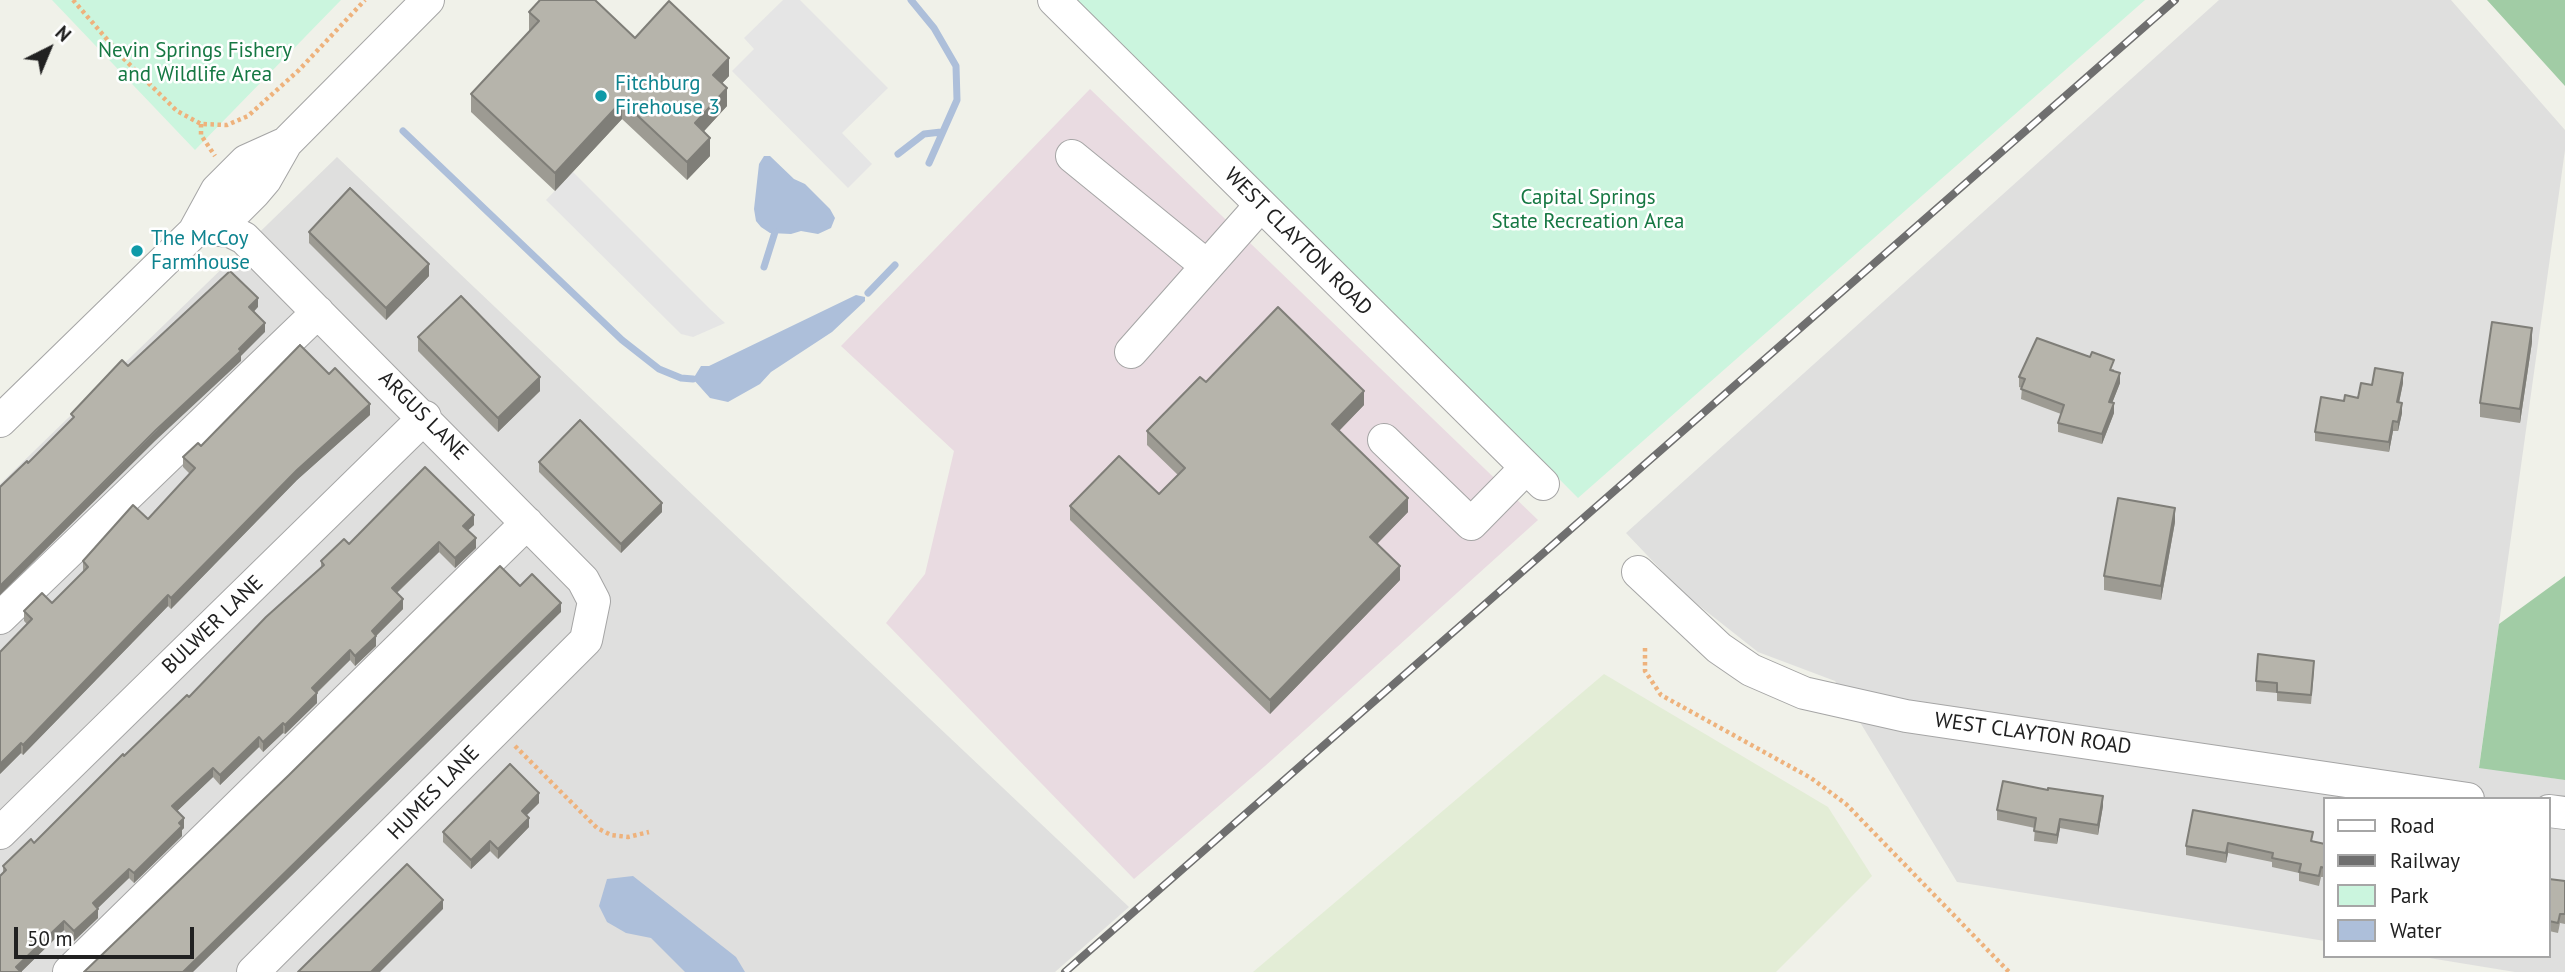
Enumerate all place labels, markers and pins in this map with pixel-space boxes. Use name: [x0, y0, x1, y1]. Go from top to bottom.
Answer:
place label: Fitchburg Firehouse 3: [615, 71, 720, 121]
marker: Fitchburg Firehouse 3: [593, 88, 609, 104]
place label: The McCoy Farmhouse: [151, 226, 250, 276]
marker: The McCoy Farmhouse: [129, 243, 145, 259]

